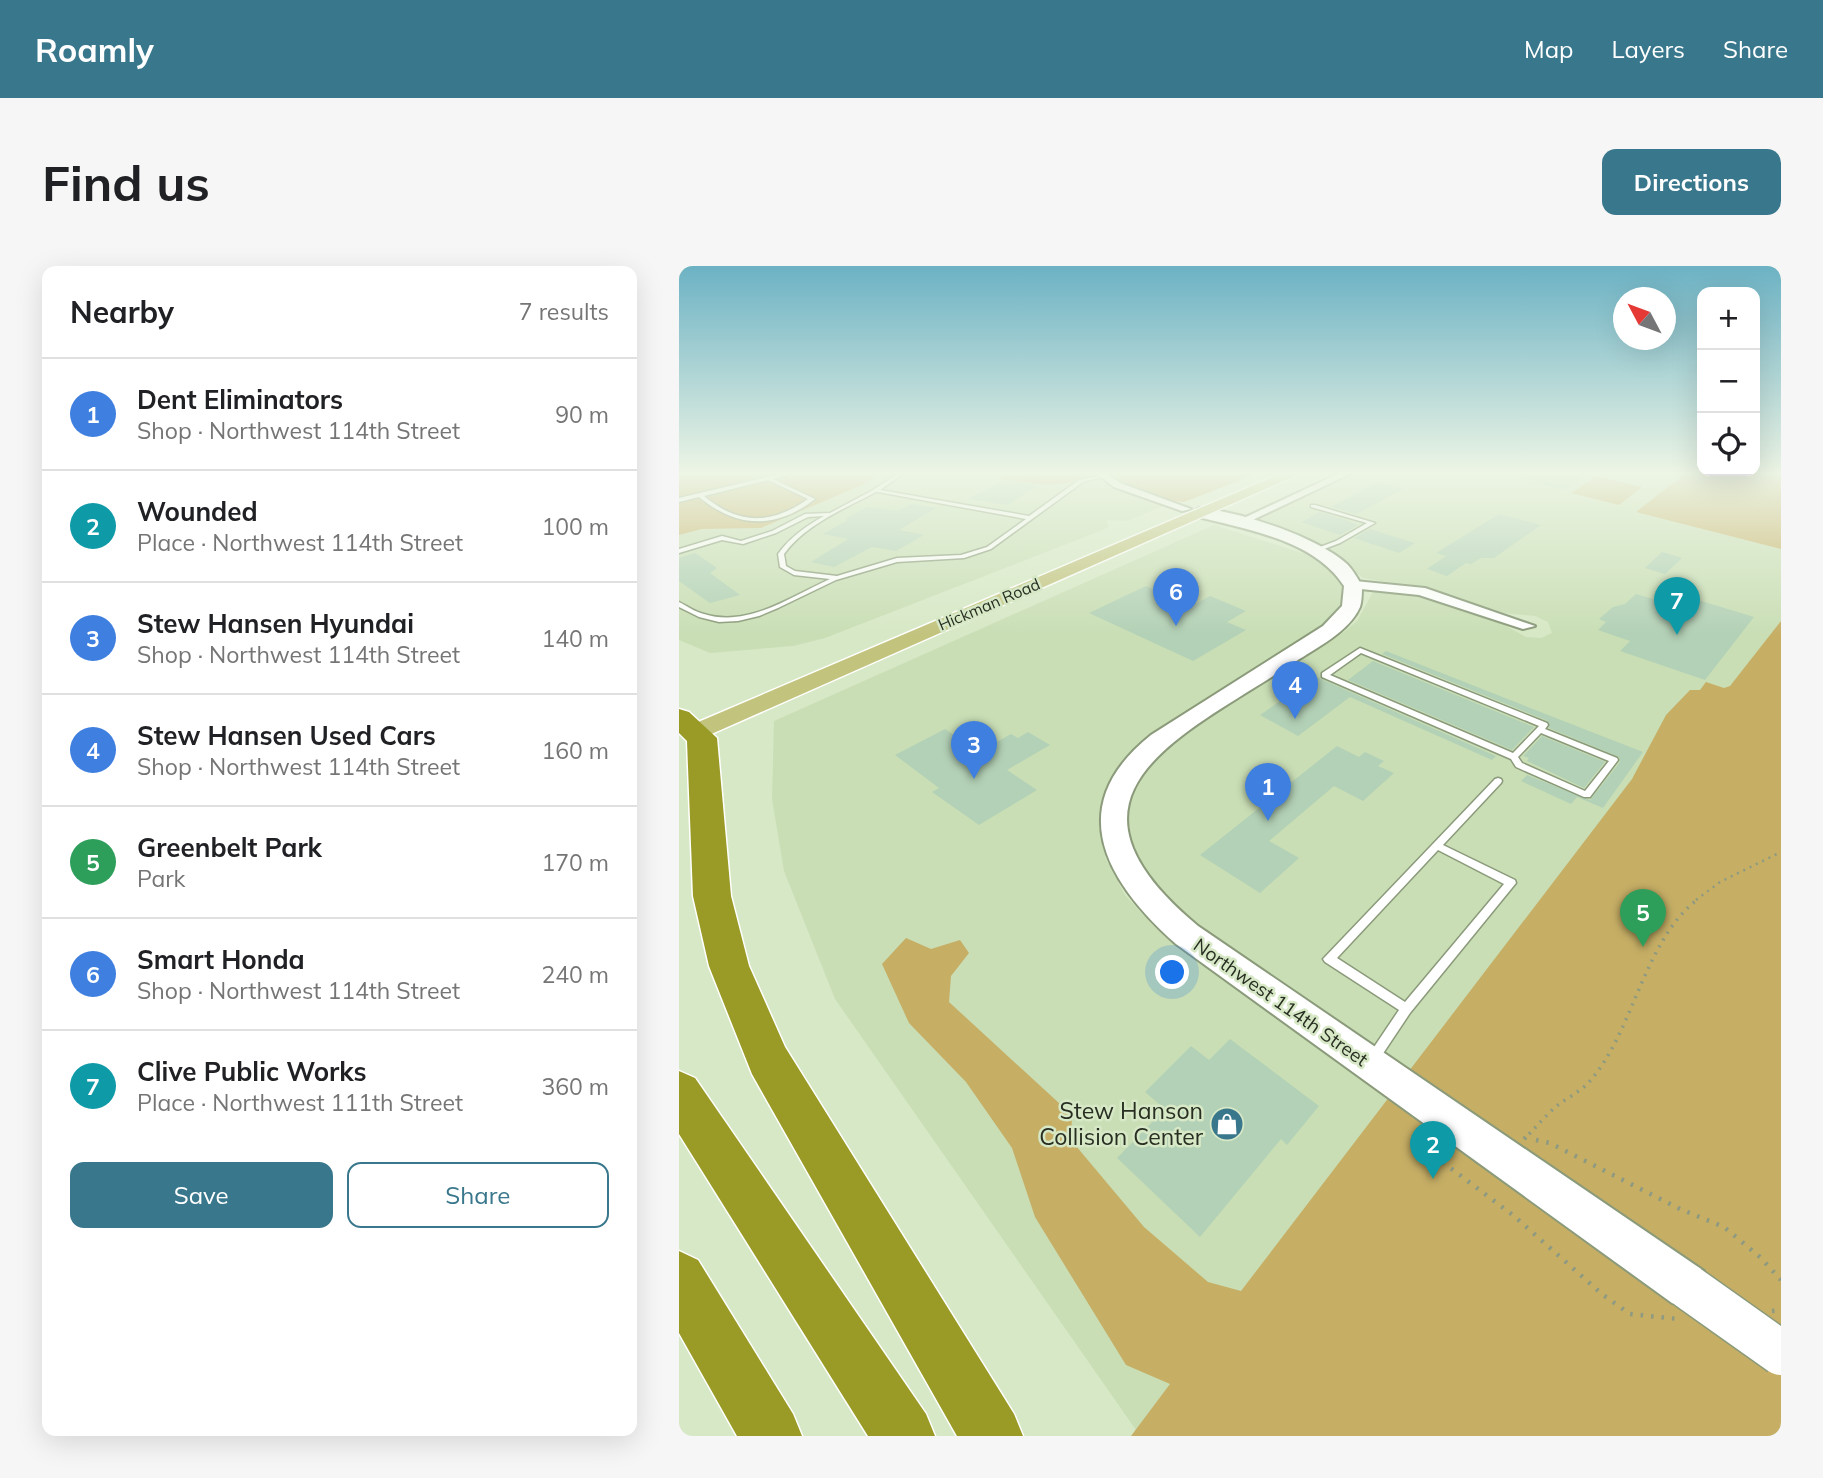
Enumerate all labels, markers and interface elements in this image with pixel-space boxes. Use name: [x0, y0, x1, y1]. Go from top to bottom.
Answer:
text: Roamly: [35, 29, 154, 70]
text: Map: [1524, 34, 1573, 64]
text: Layers: [1611, 34, 1685, 64]
text: Share: [1723, 34, 1788, 64]
button: Directions: [1602, 149, 1781, 215]
text: Find us: [42, 152, 210, 213]
north arrow: [1613, 287, 1676, 350]
map controls: [1697, 287, 1760, 476]
button: +: [1697, 287, 1760, 350]
text: Nearby: [70, 293, 174, 331]
text: 7 results: [519, 297, 609, 326]
button: −: [1697, 350, 1760, 413]
text: Dent Eliminators: [137, 383, 343, 416]
text: 1: [86, 400, 100, 429]
text: 90 m: [555, 400, 609, 429]
button: locate: [1697, 413, 1760, 476]
text: Shop · Northwest 114th Street: [137, 416, 460, 445]
text: Wounded: [137, 495, 258, 528]
text: 2: [86, 512, 100, 541]
text: 100 m: [541, 512, 609, 541]
text: Place · Northwest 114th Street: [137, 528, 463, 557]
pin: 6: [1153, 568, 1199, 626]
street label: Hickman Road: [935, 574, 1043, 634]
pin: 7: [1654, 577, 1700, 635]
text: Stew Hansen Hyundai: [137, 607, 414, 640]
text: 3: [86, 624, 100, 653]
text: 140 m: [541, 624, 609, 653]
text: Shop · Northwest 114th Street: [137, 640, 460, 669]
pin: 4: [1272, 661, 1318, 719]
text: Stew Hansen Used Cars: [137, 719, 436, 752]
pin: 3: [951, 721, 997, 779]
text: 4: [86, 736, 100, 765]
text: 160 m: [541, 736, 609, 765]
text: Shop · Northwest 114th Street: [137, 752, 460, 781]
pin: 1: [1245, 763, 1291, 821]
text: Greenbelt Park: [137, 831, 322, 864]
text: 5: [86, 848, 100, 877]
text: 170 m: [541, 848, 609, 877]
text: Park: [137, 864, 185, 893]
pin: 5: [1620, 889, 1666, 947]
street label: Northwest 114th Street: [1189, 933, 1373, 1071]
text: Smart Honda: [137, 943, 305, 976]
your location: [1155, 955, 1189, 989]
text: 6: [86, 960, 100, 989]
text: 240 m: [541, 960, 609, 989]
text: Shop · Northwest 114th Street: [137, 976, 460, 1005]
text: Clive Public Works: [137, 1055, 366, 1088]
text: 7: [86, 1072, 100, 1101]
text: 360 m: [541, 1072, 609, 1101]
text: Place · Northwest 111th Street: [137, 1088, 463, 1117]
place label: Stew Hanson Collision Center: [1039, 1096, 1204, 1151]
shop icon: Stew Hanson Collision Center: [1208, 1105, 1246, 1143]
pin: 2: [1410, 1121, 1456, 1179]
button: Save: [70, 1162, 333, 1228]
button: Share: [347, 1162, 609, 1228]

